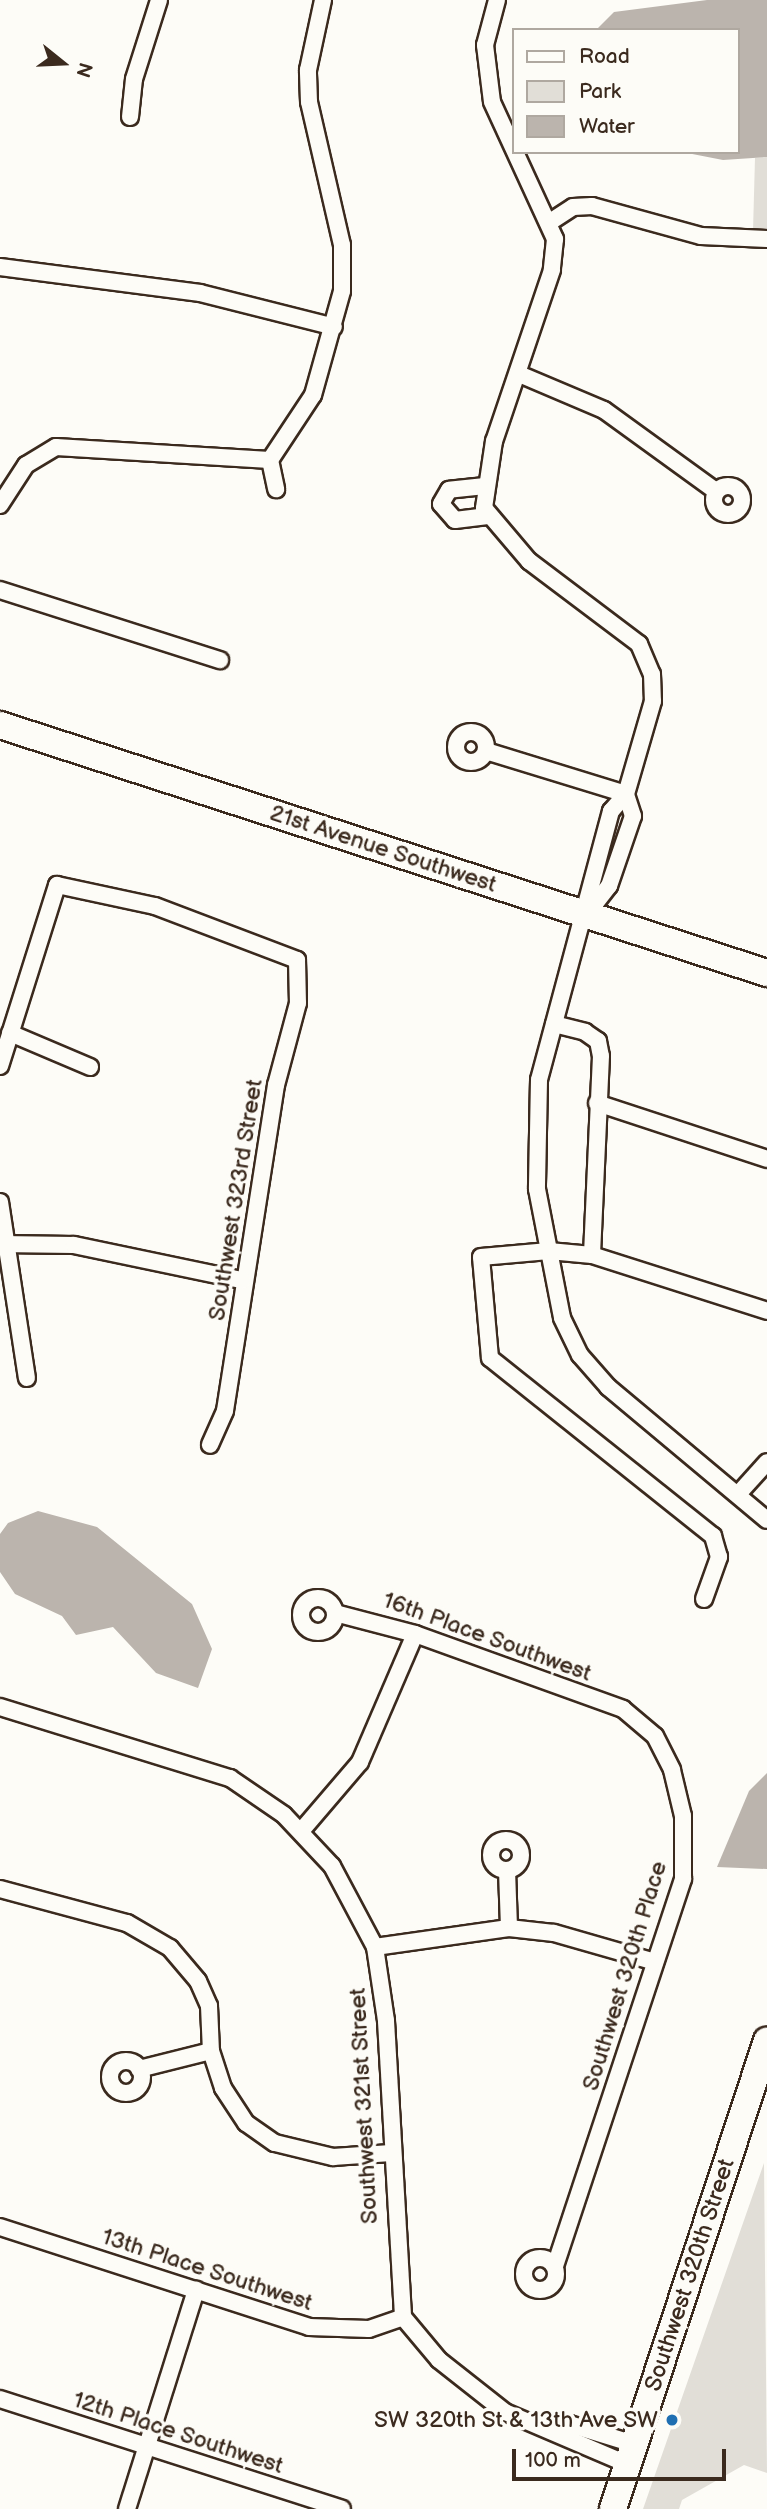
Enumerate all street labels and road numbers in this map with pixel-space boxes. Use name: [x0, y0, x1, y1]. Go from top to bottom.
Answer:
street label: 21st Avenue Southwest: [266, 799, 500, 899]
street label: Southwest 323rd Street: [203, 1077, 269, 1323]
street label: 16th Place Southwest: [379, 1586, 595, 1688]
street label: Southwest 320th Place: [577, 1858, 673, 2094]
street label: Southwest 321st Street: [344, 1987, 384, 2225]
street label: Southwest 320th Street: [639, 2155, 741, 2395]
street label: 13th Place Southwest: [98, 2223, 316, 2317]
street label: 12th Place Southwest: [69, 2386, 287, 2480]

